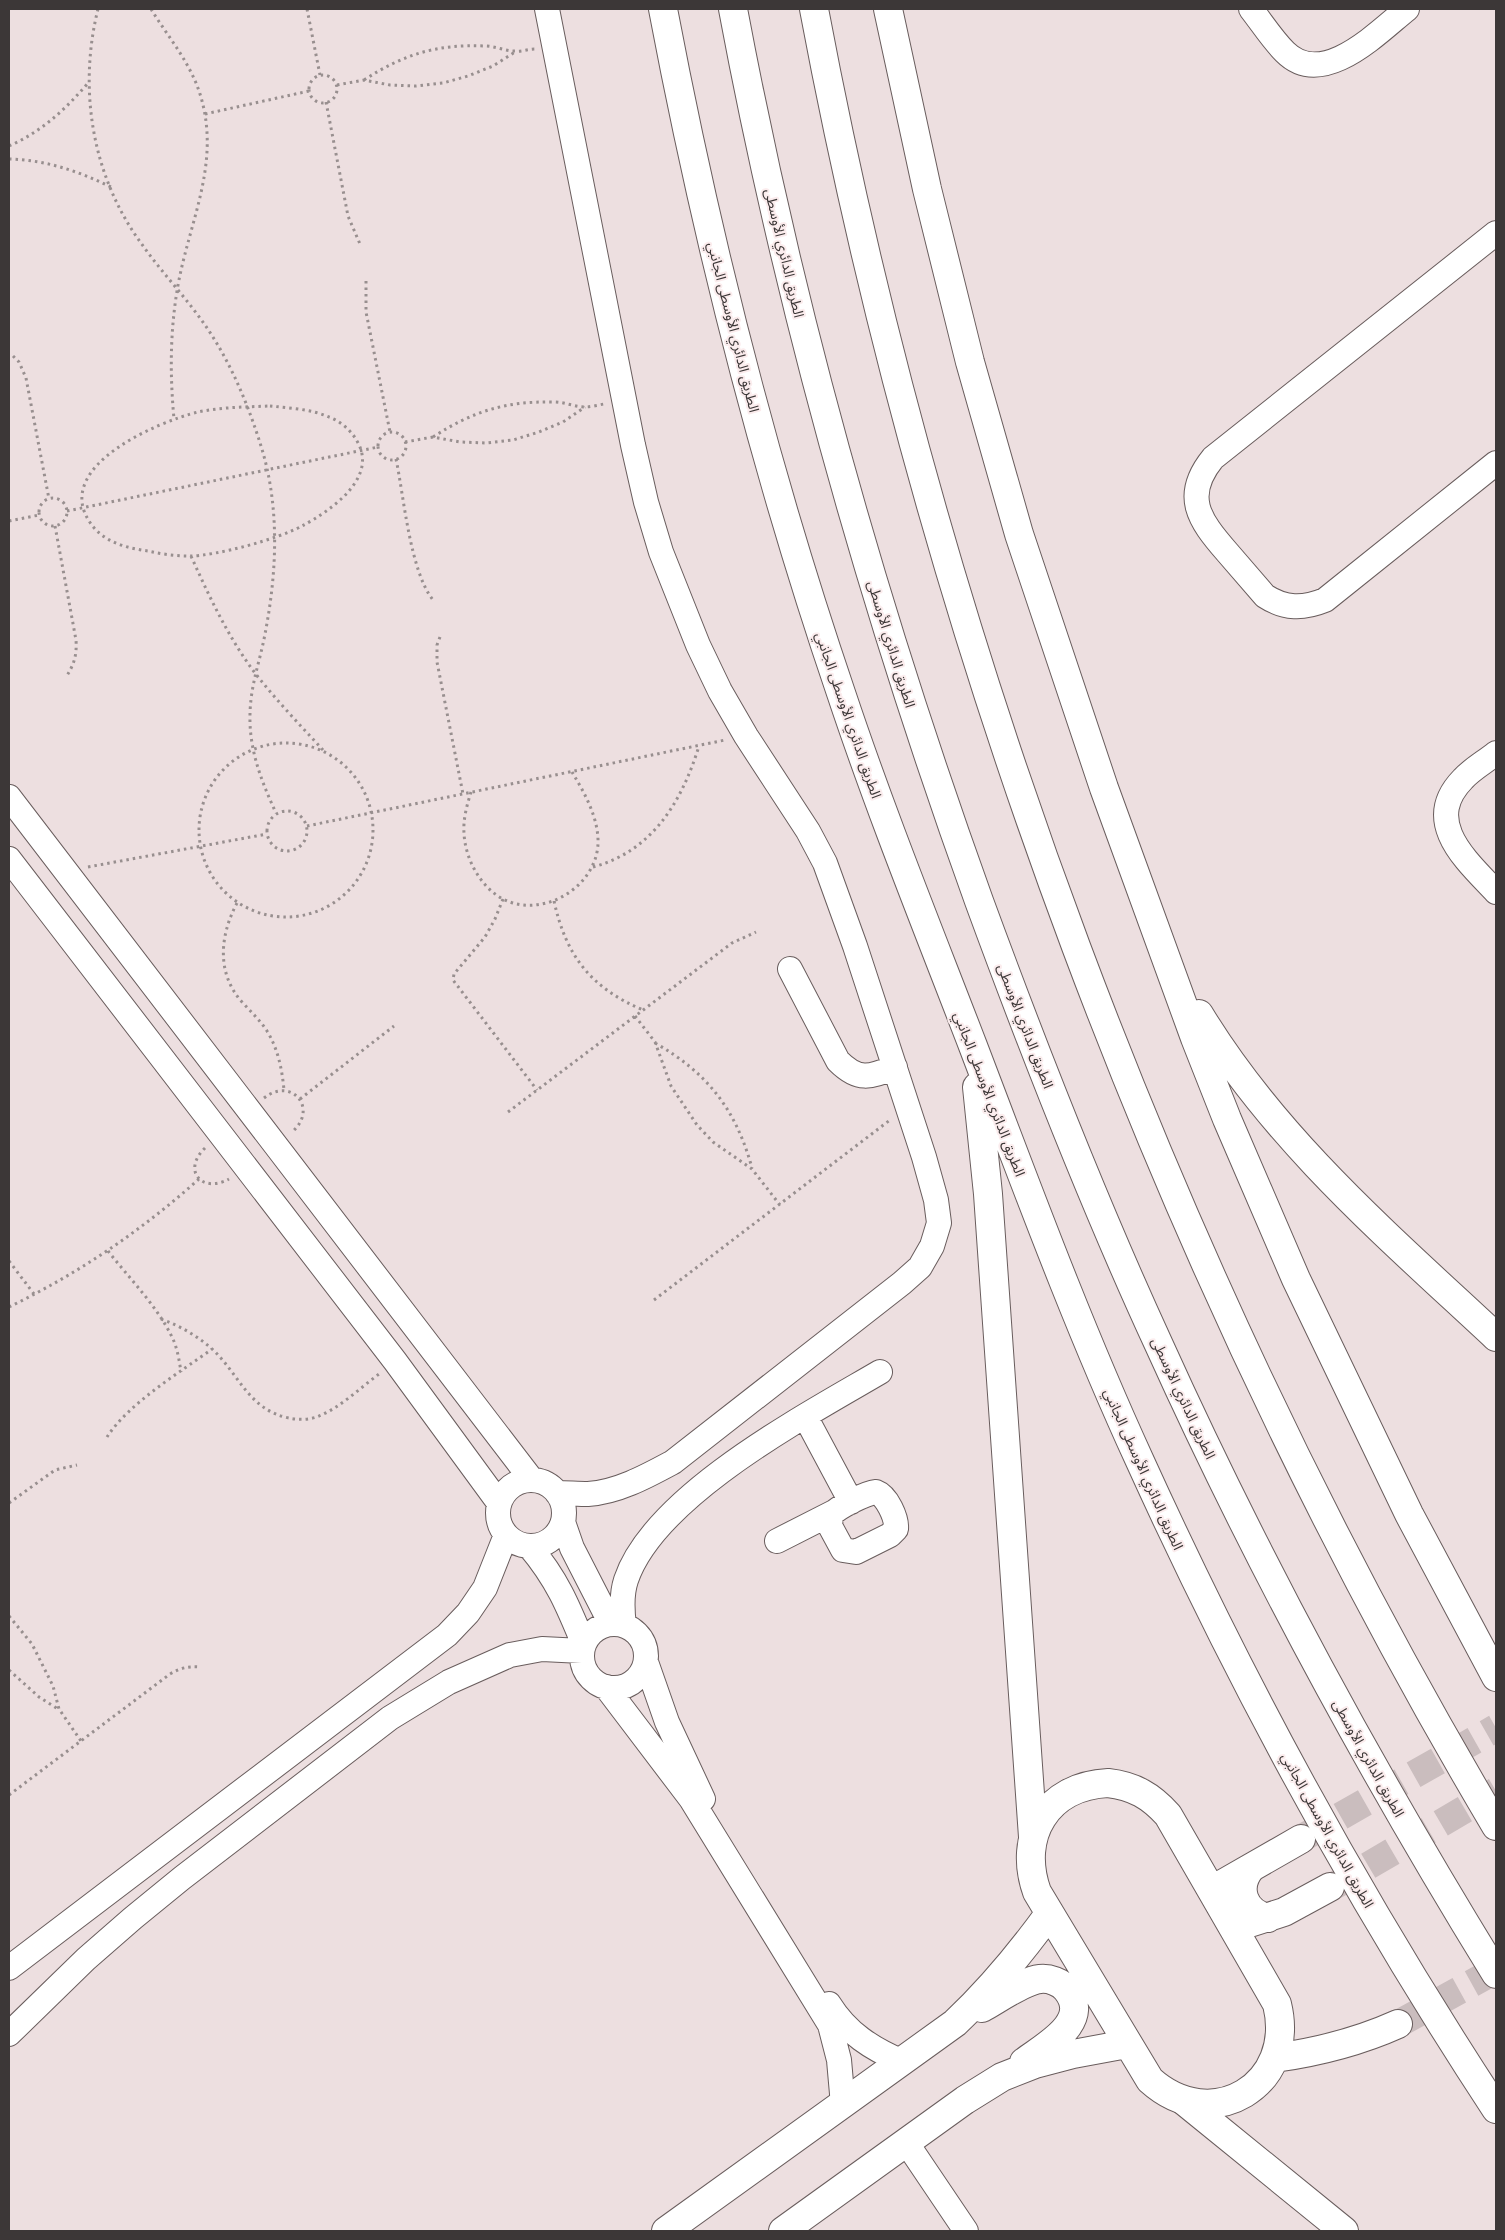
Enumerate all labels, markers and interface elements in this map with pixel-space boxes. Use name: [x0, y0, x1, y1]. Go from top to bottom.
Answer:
street label: الطريق الدائري الأوسطى: [759, 187, 808, 320]
street label: الطريق الدائري الأوسطى الجانبي: [701, 240, 763, 415]
street label: الطريق الدائري الأوسطى: [861, 578, 919, 711]
street label: الطريق الدائري الأوسطى الجانبي: [809, 630, 885, 801]
street label: الطريق الدائري الأوسطى: [991, 961, 1058, 1092]
street label: الطريق الدائري الأوسطى الجانبي: [948, 1009, 1029, 1180]
street label: الطريق الدائري الأوسطى: [1145, 1335, 1220, 1463]
street label: الطريق الدائري الأوسطى الجانبي: [1098, 1386, 1187, 1554]
street label: الطريق الدائري الأوسطى: [1327, 1696, 1408, 1821]
street label: الطريق الدائري الأوسطى الجانبي: [1275, 1749, 1378, 1912]

